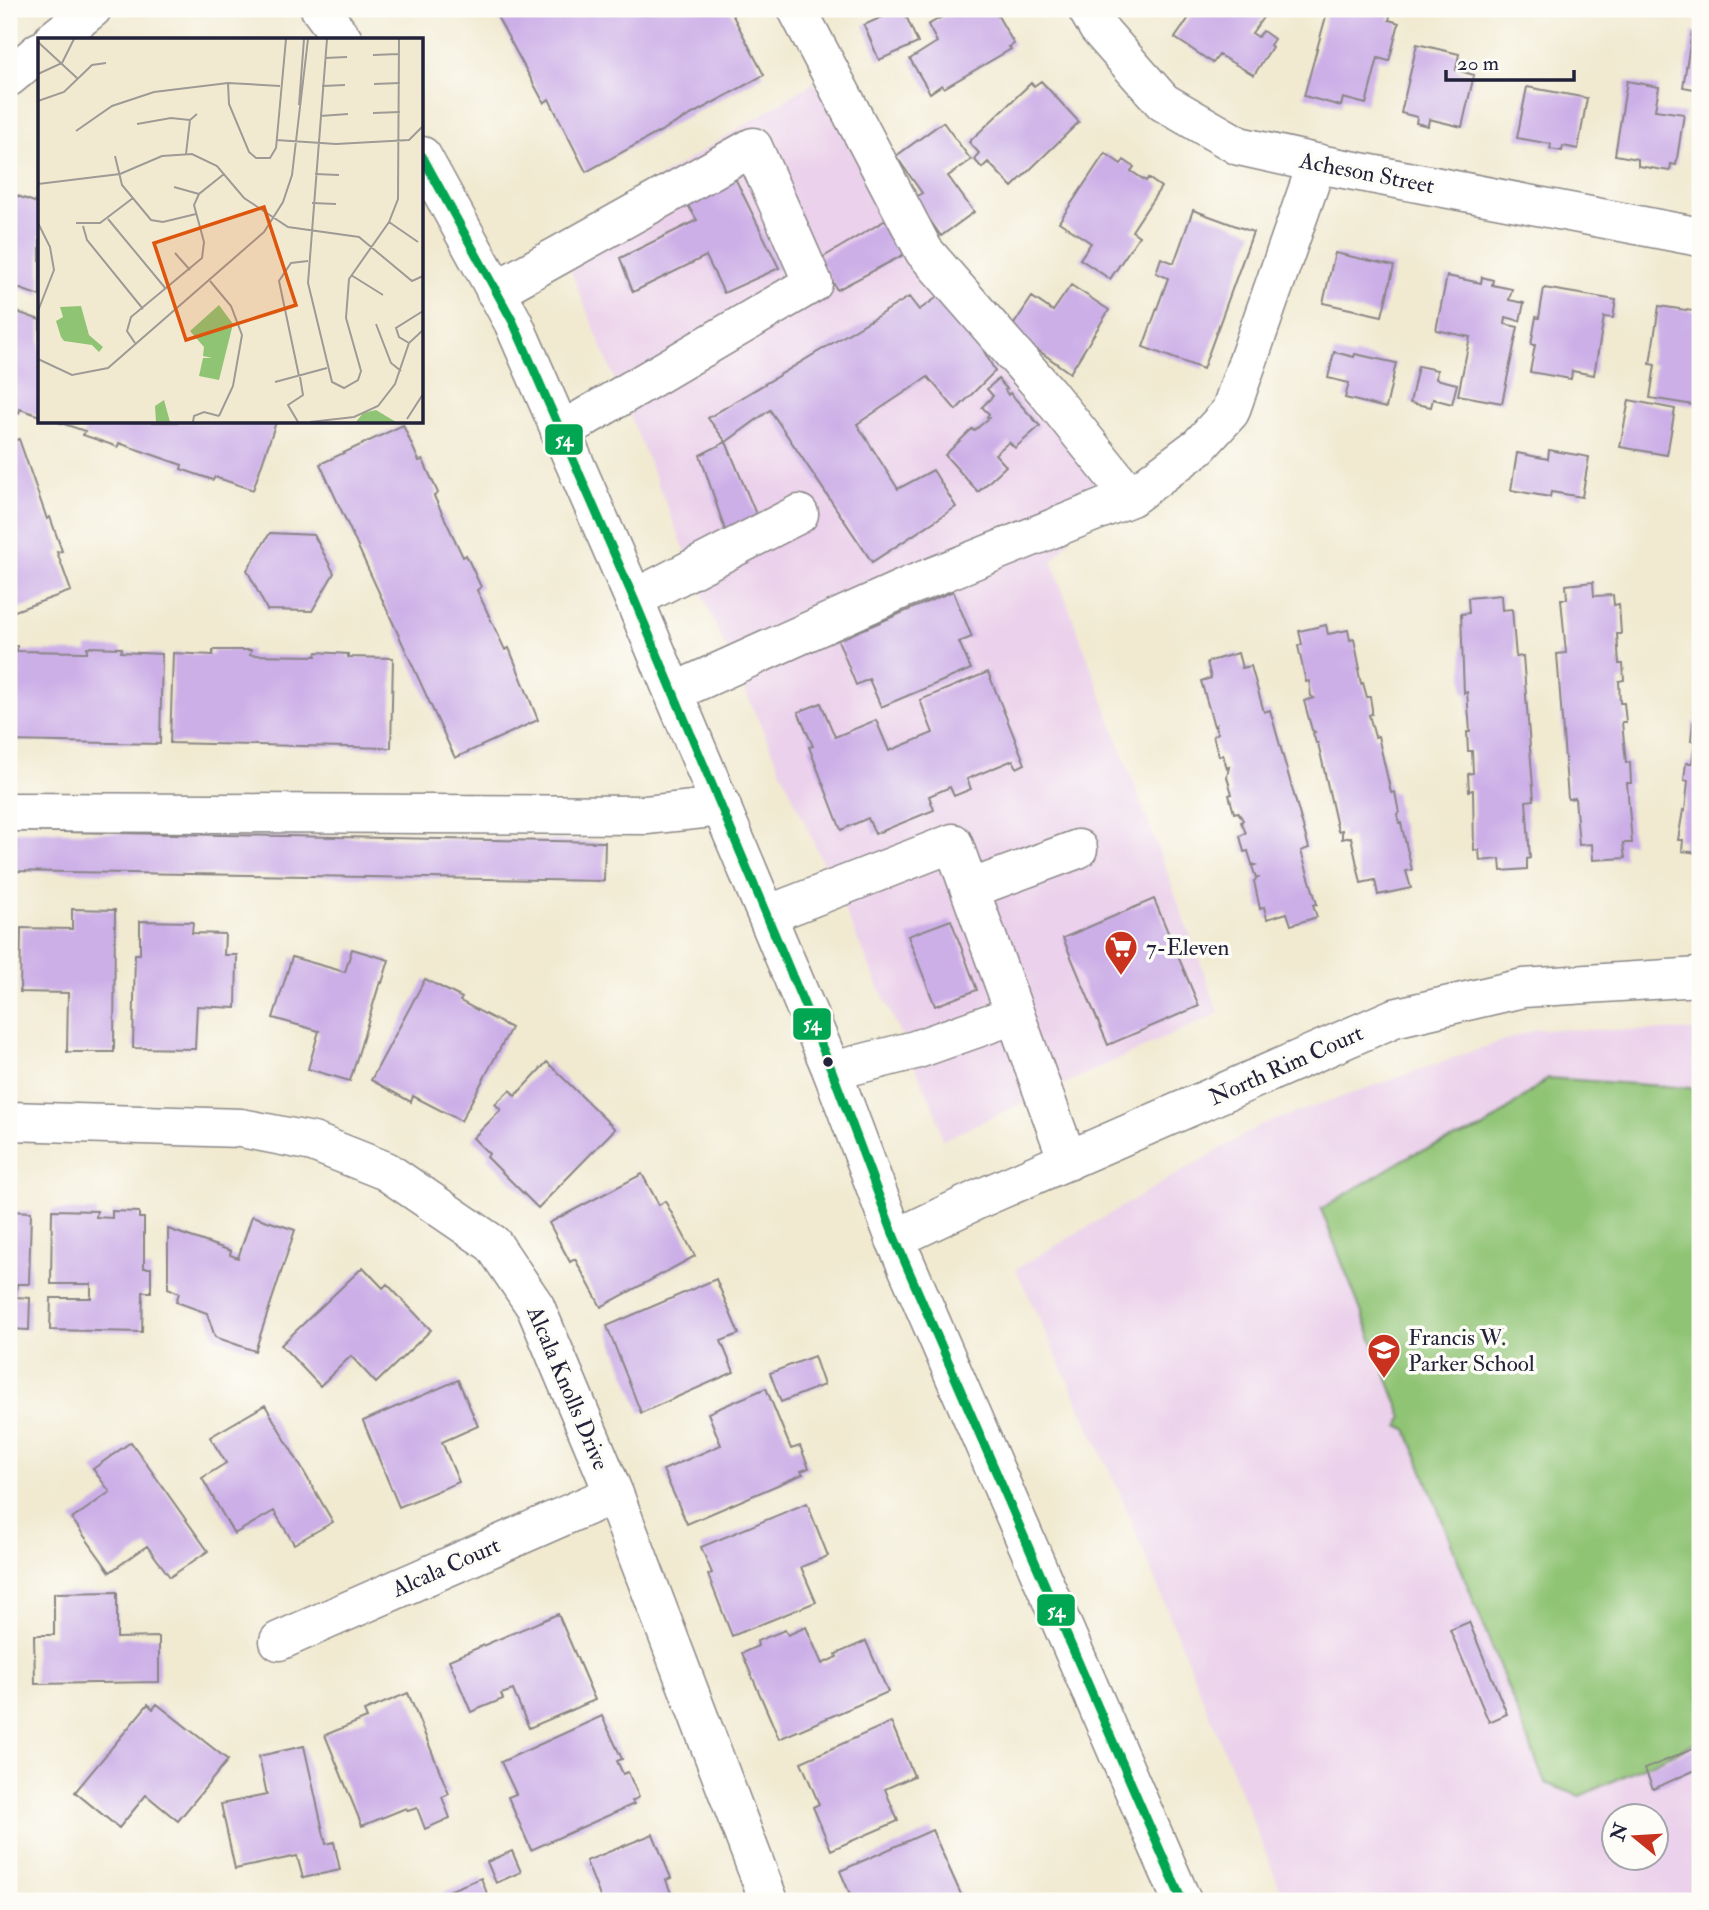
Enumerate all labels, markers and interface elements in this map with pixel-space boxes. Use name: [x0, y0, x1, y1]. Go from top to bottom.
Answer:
inset map: [38, 38, 424, 424]
scale bar: [1446, 38, 1574, 82]
text: 20 m: [1457, 50, 1499, 77]
street label: Acheson Street: [1296, 146, 1437, 200]
line badge: 54: [544, 423, 584, 456]
text: 54: [555, 428, 575, 452]
supermarket icon: 7-Eleven: [1102, 928, 1140, 977]
place label: 7-Eleven: [1146, 933, 1230, 962]
line badge: 54: [792, 1007, 832, 1041]
text: 54: [803, 1012, 823, 1036]
street label: North Rim Court: [1205, 1018, 1367, 1112]
unlabelled marker: [821, 1055, 835, 1069]
street label: Alcala Knolls Drive: [520, 1301, 616, 1475]
place label: Francis W. Parker School: [1408, 1323, 1535, 1378]
school or university icon: Francis W. Parker School: [1365, 1331, 1403, 1380]
street label: Alcala Court: [387, 1530, 505, 1604]
line badge: 54: [1036, 1593, 1076, 1627]
text: 54: [1047, 1599, 1067, 1623]
north arrow: [1600, 1801, 1670, 1871]
text: N: [1605, 1819, 1634, 1845]

